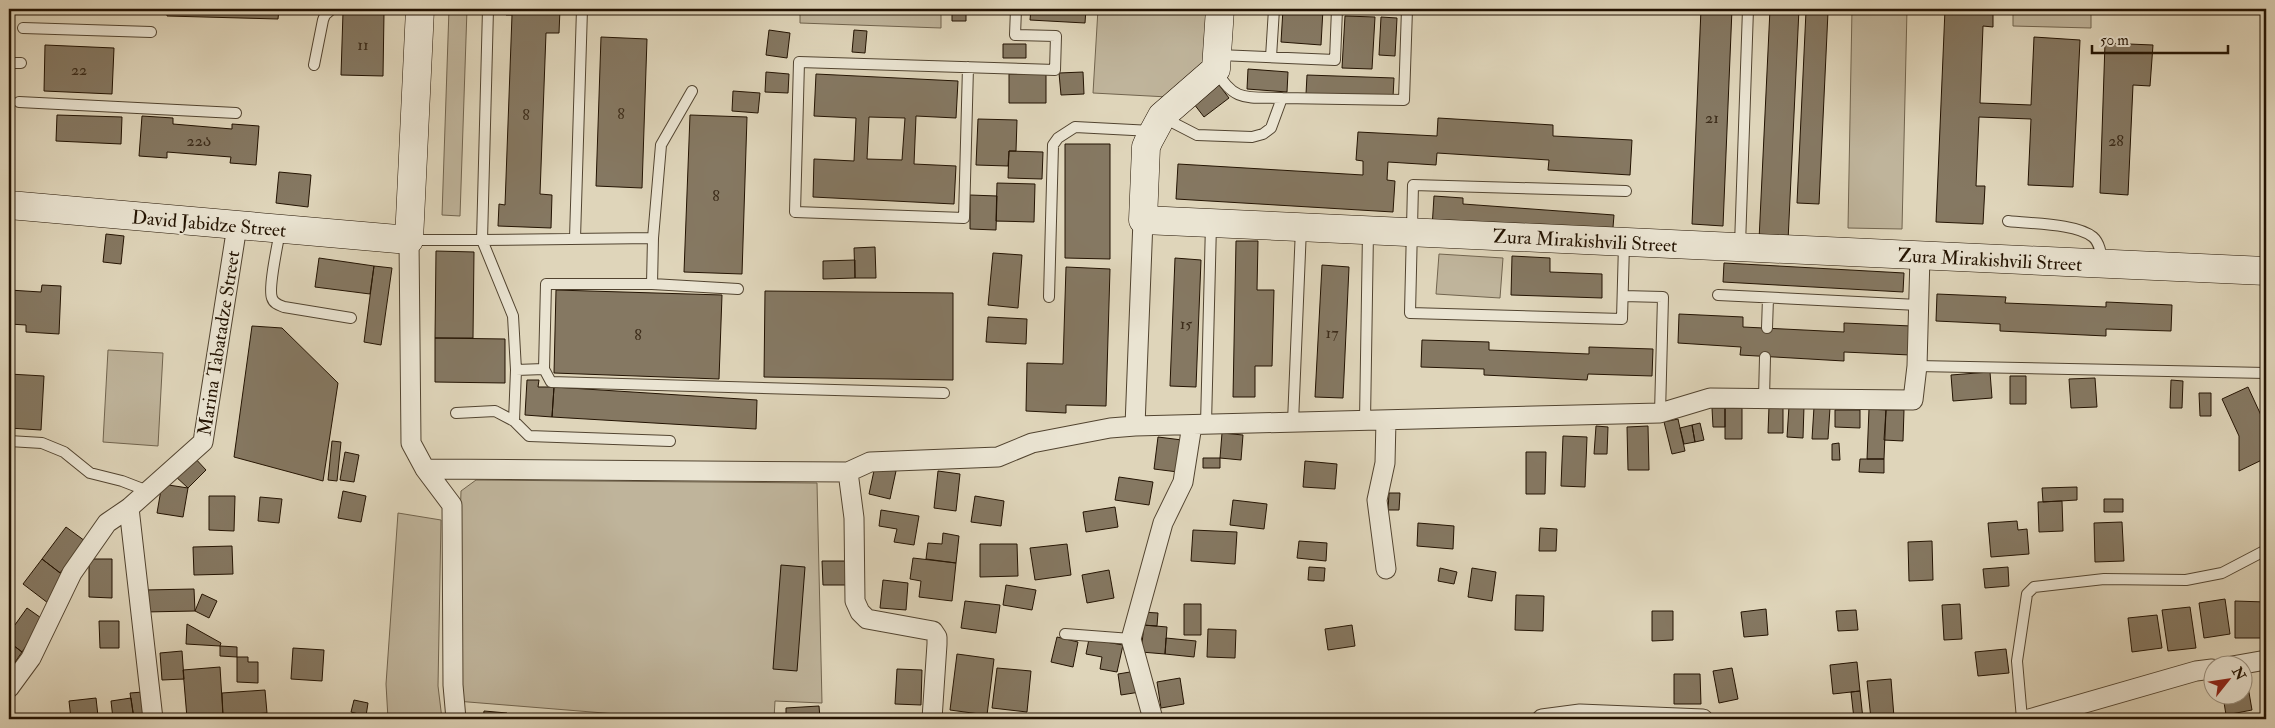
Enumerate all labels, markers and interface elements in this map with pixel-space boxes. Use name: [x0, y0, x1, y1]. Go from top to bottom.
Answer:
scale bar: [2092, 22, 2229, 54]
text: 50 m: [2100, 31, 2129, 50]
house number: 11: [357, 35, 369, 55]
house number: 22: [71, 60, 87, 80]
house number: 8: [617, 104, 625, 124]
house number: 8: [522, 105, 530, 125]
house number: 21: [1705, 108, 1719, 128]
house number: 22ა: [187, 131, 211, 151]
house number: 28: [2108, 131, 2124, 151]
house number: 8: [712, 186, 720, 206]
street label: David Jabidze Street: [131, 205, 287, 243]
street label: Zura Mirakishvili Street: [1492, 224, 1678, 258]
street label: Zura Mirakishvili Street: [1897, 243, 2083, 277]
street label: Marina Tabatadze Street: [193, 249, 245, 437]
house number: 15: [1180, 314, 1192, 334]
house number: 17: [1325, 323, 1339, 343]
house number: 8: [634, 325, 642, 345]
north arrow: [2202, 656, 2252, 706]
text: N: [2228, 663, 2250, 684]

